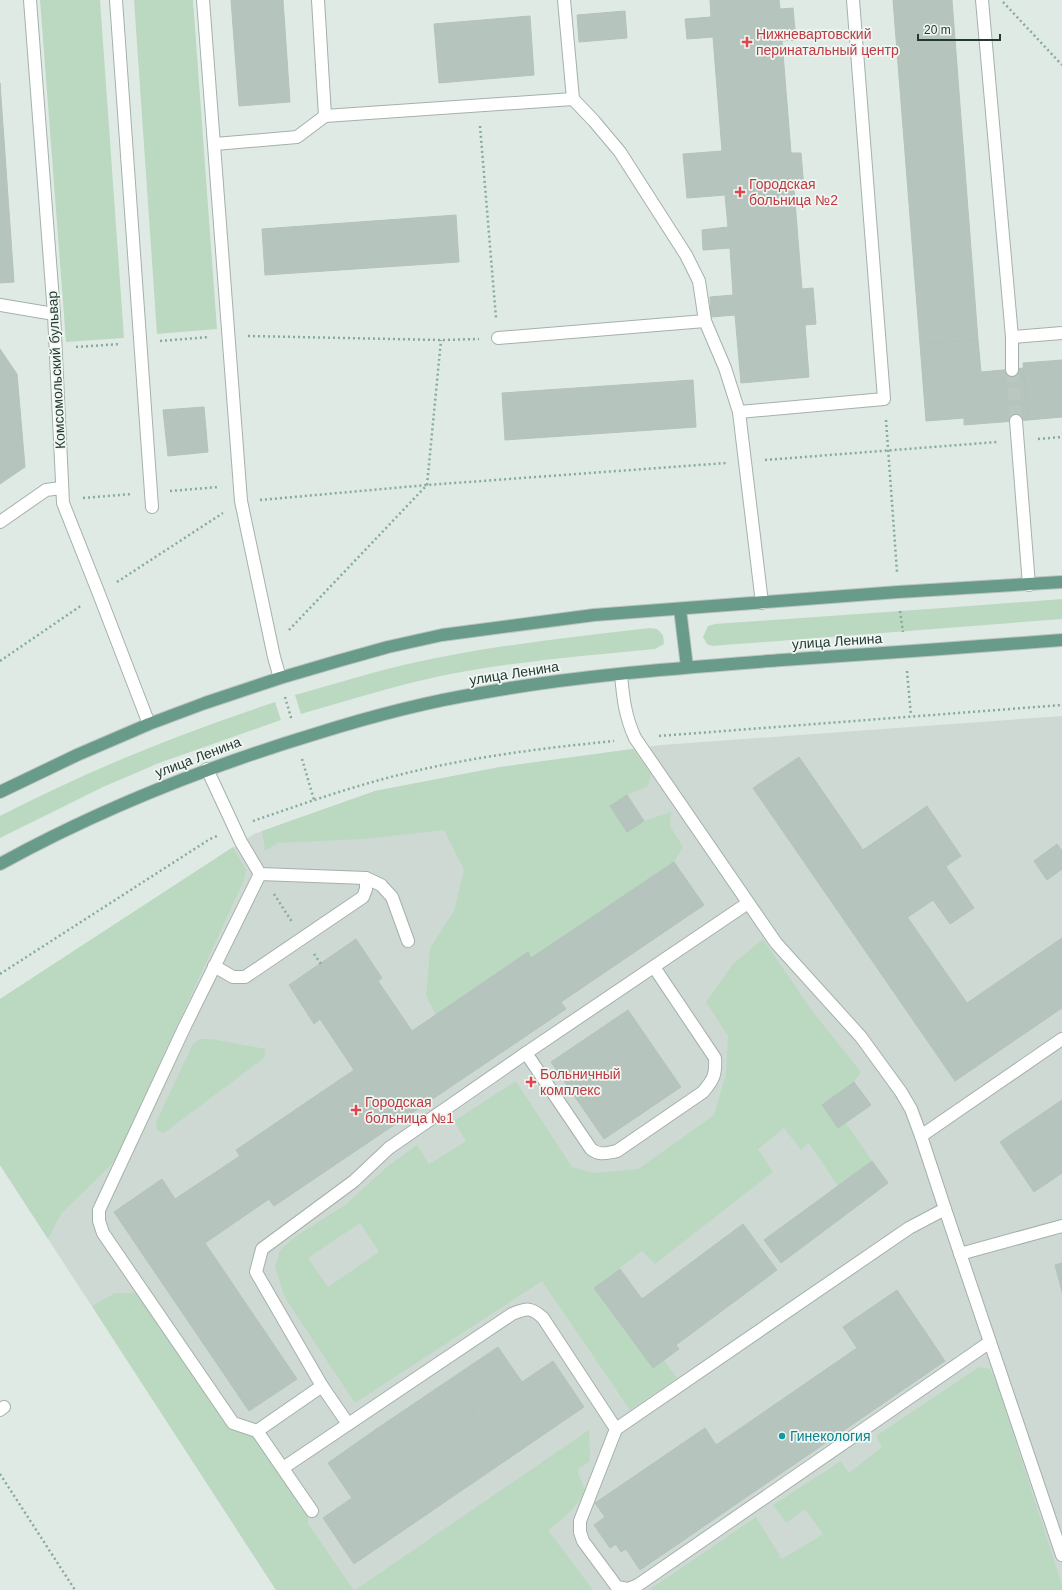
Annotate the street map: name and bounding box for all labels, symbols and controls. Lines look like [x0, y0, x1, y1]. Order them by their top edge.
scale bar [918, 16, 1000, 42]
text: 20 m [924, 23, 951, 37]
place label: Нижневартовский перинатальный центр [756, 26, 899, 58]
marker: Нижневартовский перинатальный центр [741, 36, 753, 48]
place label: Городская больница №2 [749, 176, 838, 208]
marker: Городская больница №2 [734, 186, 746, 198]
street label: Комсомольский бульвар [44, 290, 68, 450]
street label: улица Ленина [791, 630, 883, 652]
street label: улица Ленина [468, 658, 560, 688]
street label: улица Ленина [153, 733, 243, 781]
place label: Больничный комплекс [540, 1066, 621, 1098]
marker: Больничный комплекс [525, 1076, 537, 1088]
place label: Городская больница №1 [365, 1094, 454, 1126]
marker: Городская больница №1 [350, 1104, 362, 1116]
place label: Гинекология [790, 1428, 871, 1444]
marker: Гинекология [777, 1431, 787, 1441]

